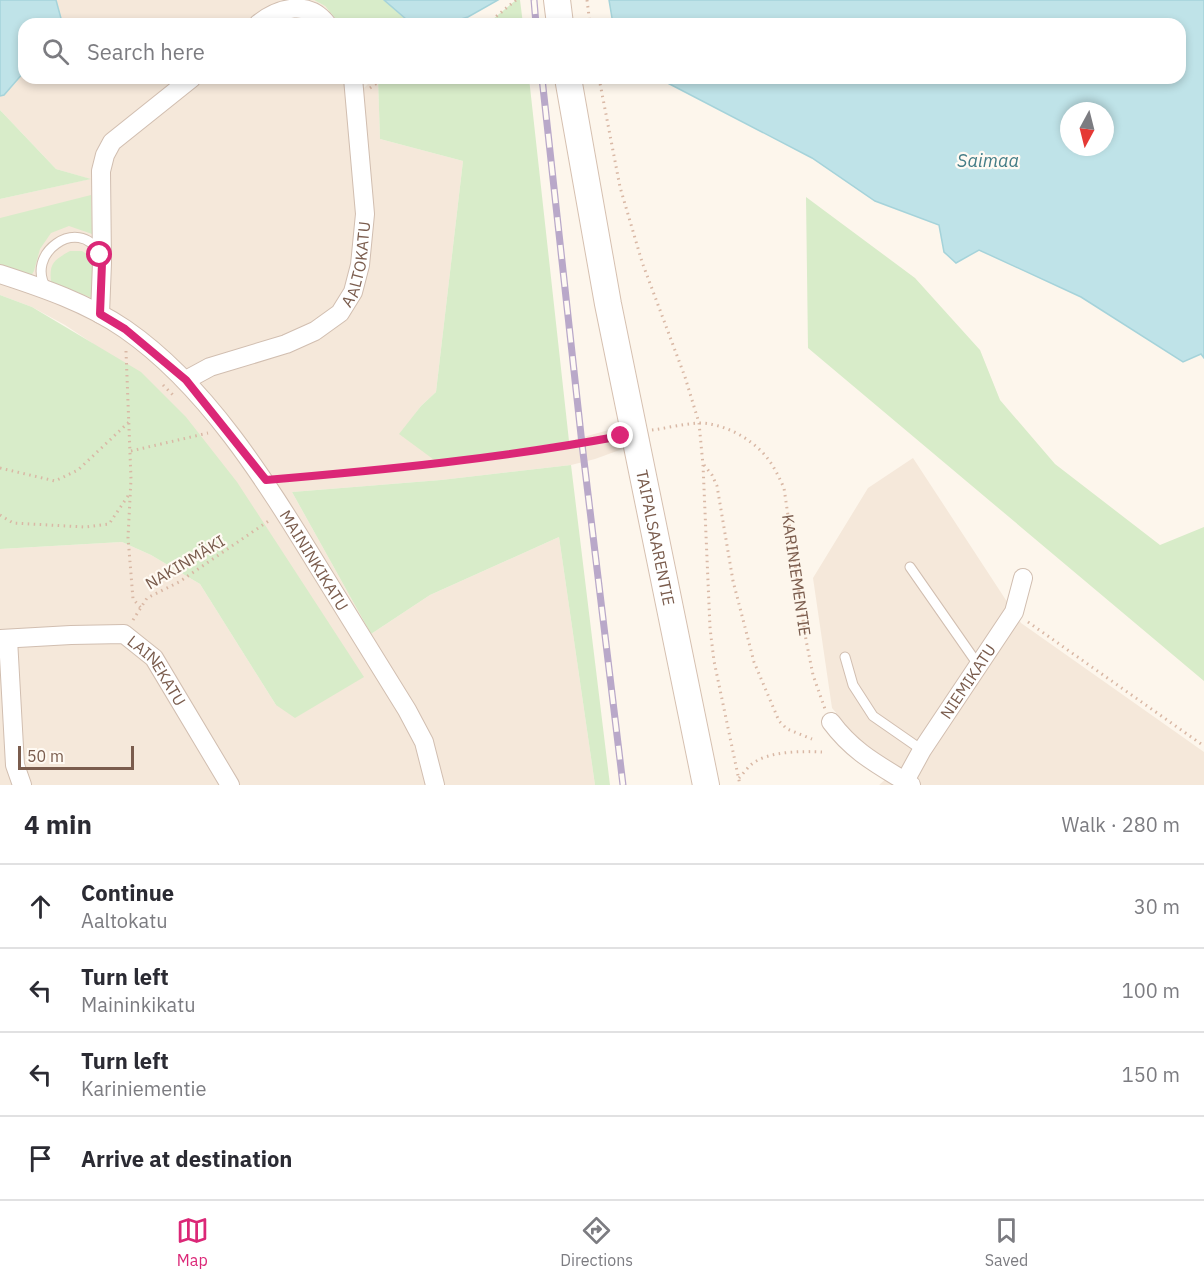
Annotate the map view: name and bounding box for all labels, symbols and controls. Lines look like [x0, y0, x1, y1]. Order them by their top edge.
search box [18, 18, 1186, 84]
icon: search [39, 35, 72, 68]
text: Search here [87, 37, 205, 66]
north arrow [1060, 102, 1114, 156]
water label: Saimaa [957, 149, 1019, 172]
street label: AALTOKATU [336, 220, 374, 311]
route start [86, 241, 112, 267]
route end [607, 422, 633, 448]
street label: TAIPALSAARENTIE [632, 468, 679, 607]
street label: MAININKIKATU [276, 506, 353, 614]
street label: KARINIEMENTIE [778, 513, 815, 637]
street label: NAKINMÄKI [142, 530, 228, 594]
street label: LAINEKATU [124, 631, 190, 709]
street label: NIEMIKATU [936, 640, 1000, 722]
scale bar [18, 743, 134, 770]
text: 50 m [27, 746, 64, 766]
text: 4 min [24, 807, 92, 841]
text: Walk · 280 m [1062, 811, 1180, 838]
text: Continue [81, 878, 174, 907]
icon: ahead [24, 890, 57, 923]
text: 30 m [1134, 893, 1180, 920]
text: Aaltokatu [81, 907, 168, 934]
text: Turn left [81, 962, 169, 991]
icon: left [24, 974, 57, 1007]
text: 100 m [1122, 977, 1180, 1004]
text: Maininkikatu [81, 991, 196, 1018]
text: Turn left [81, 1046, 169, 1075]
icon: left [24, 1058, 57, 1091]
text: 150 m [1122, 1061, 1180, 1088]
text: Kariniementie [81, 1075, 207, 1102]
icon: arrive [24, 1142, 57, 1175]
text: Arrive at destination [81, 1144, 292, 1173]
tab: Map [176, 1214, 209, 1270]
tab: Directions [560, 1214, 633, 1270]
tab: Saved [985, 1214, 1028, 1270]

